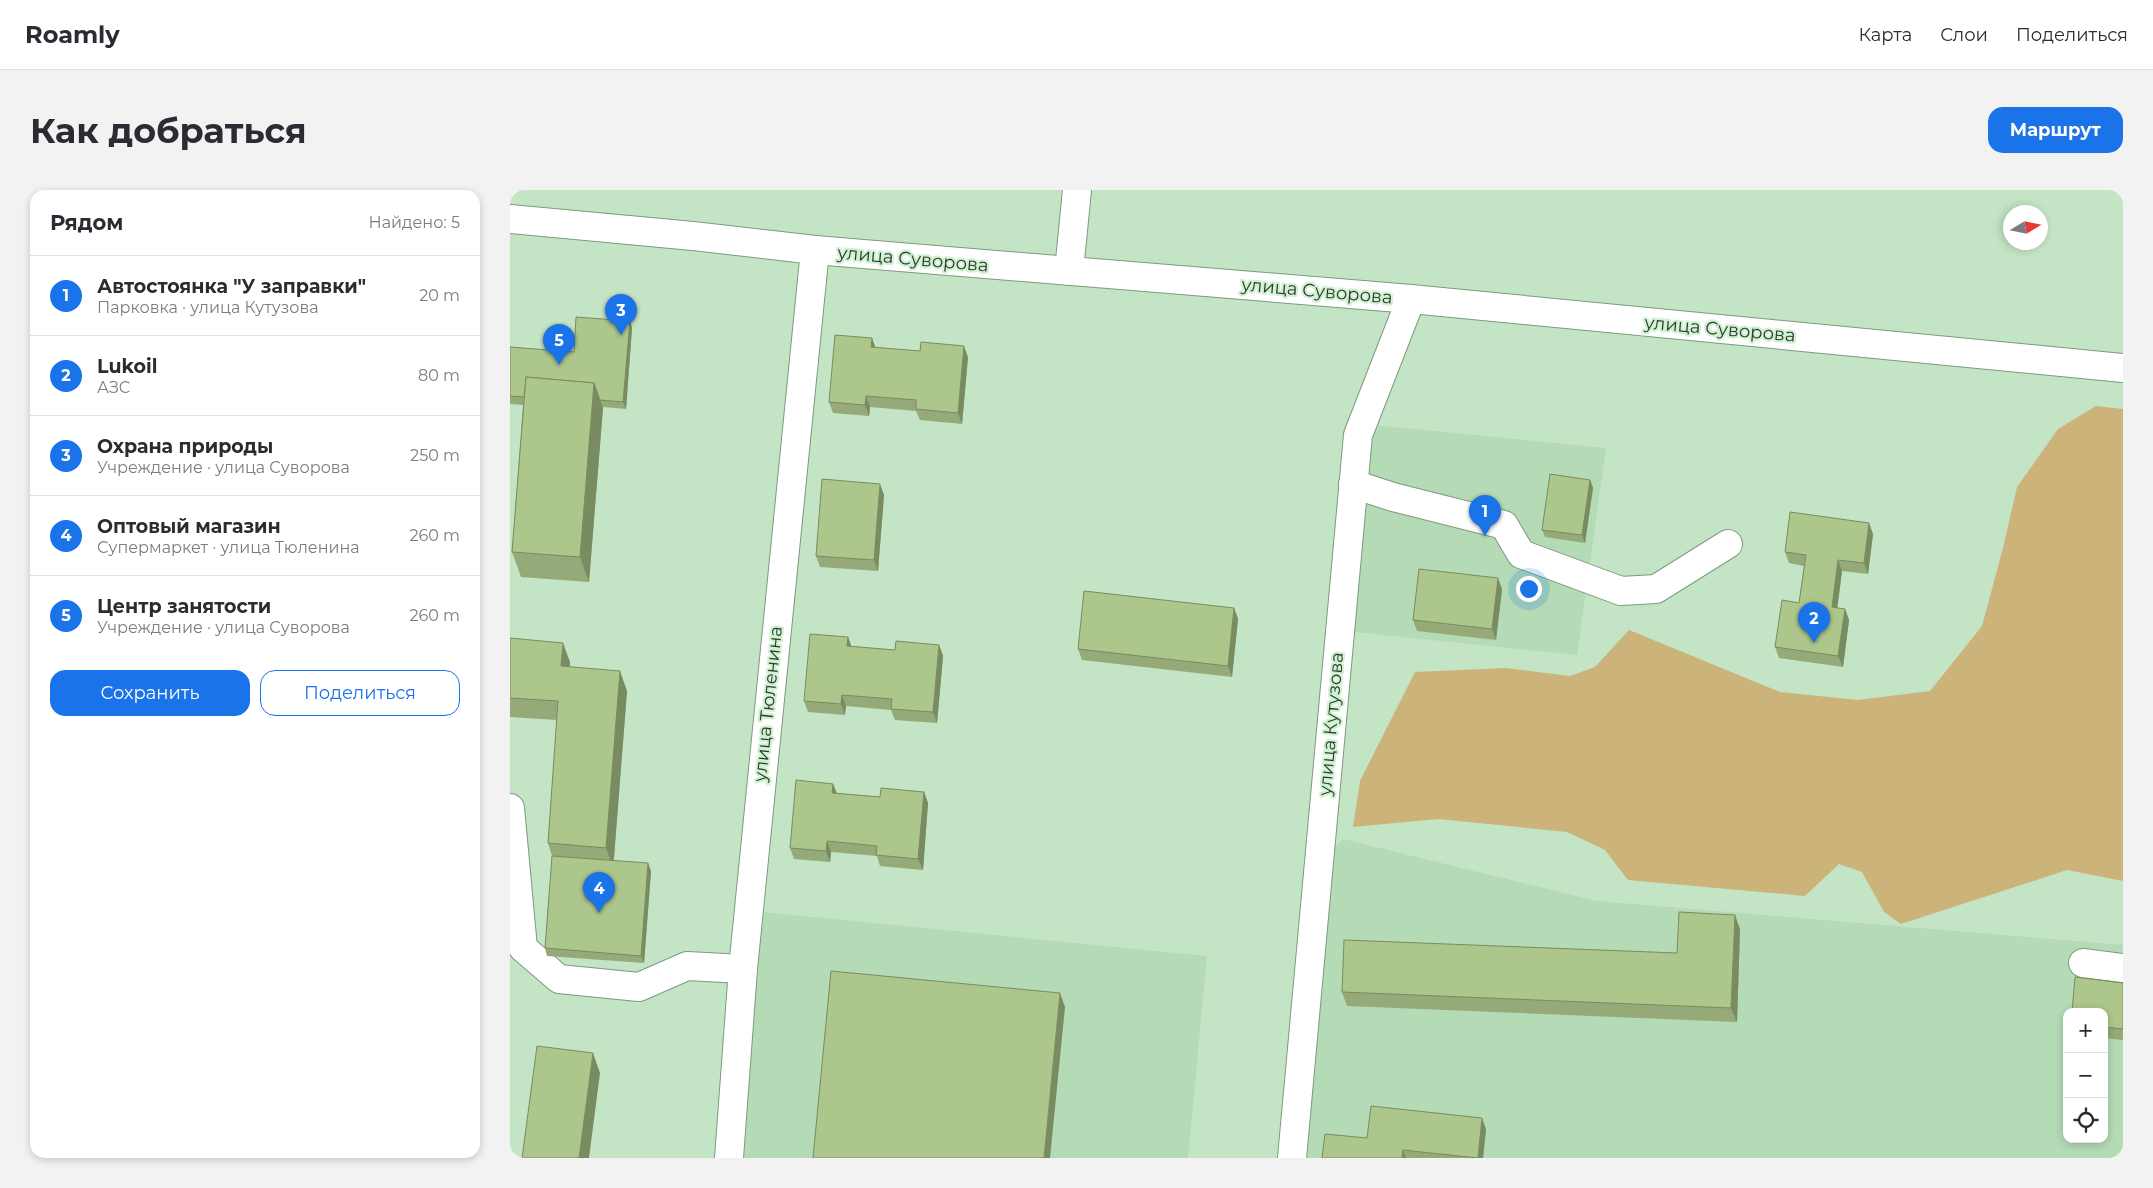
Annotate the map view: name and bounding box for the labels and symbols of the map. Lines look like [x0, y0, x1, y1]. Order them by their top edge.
north arrow [2003, 205, 2048, 250]
street label: улица Суворова [836, 241, 989, 277]
street label: улица Суворова [1240, 273, 1393, 309]
pin: 3 [605, 294, 637, 335]
street label: улица Суворова [1643, 311, 1796, 347]
pin: 5 [543, 324, 575, 365]
pin: 1 [1469, 495, 1501, 536]
your location [1516, 576, 1542, 602]
pin: 2 [1798, 602, 1830, 643]
street label: улица Тюленина [749, 625, 787, 784]
street label: улица Кутузова [1314, 651, 1348, 798]
pin: 4 [583, 872, 615, 913]

